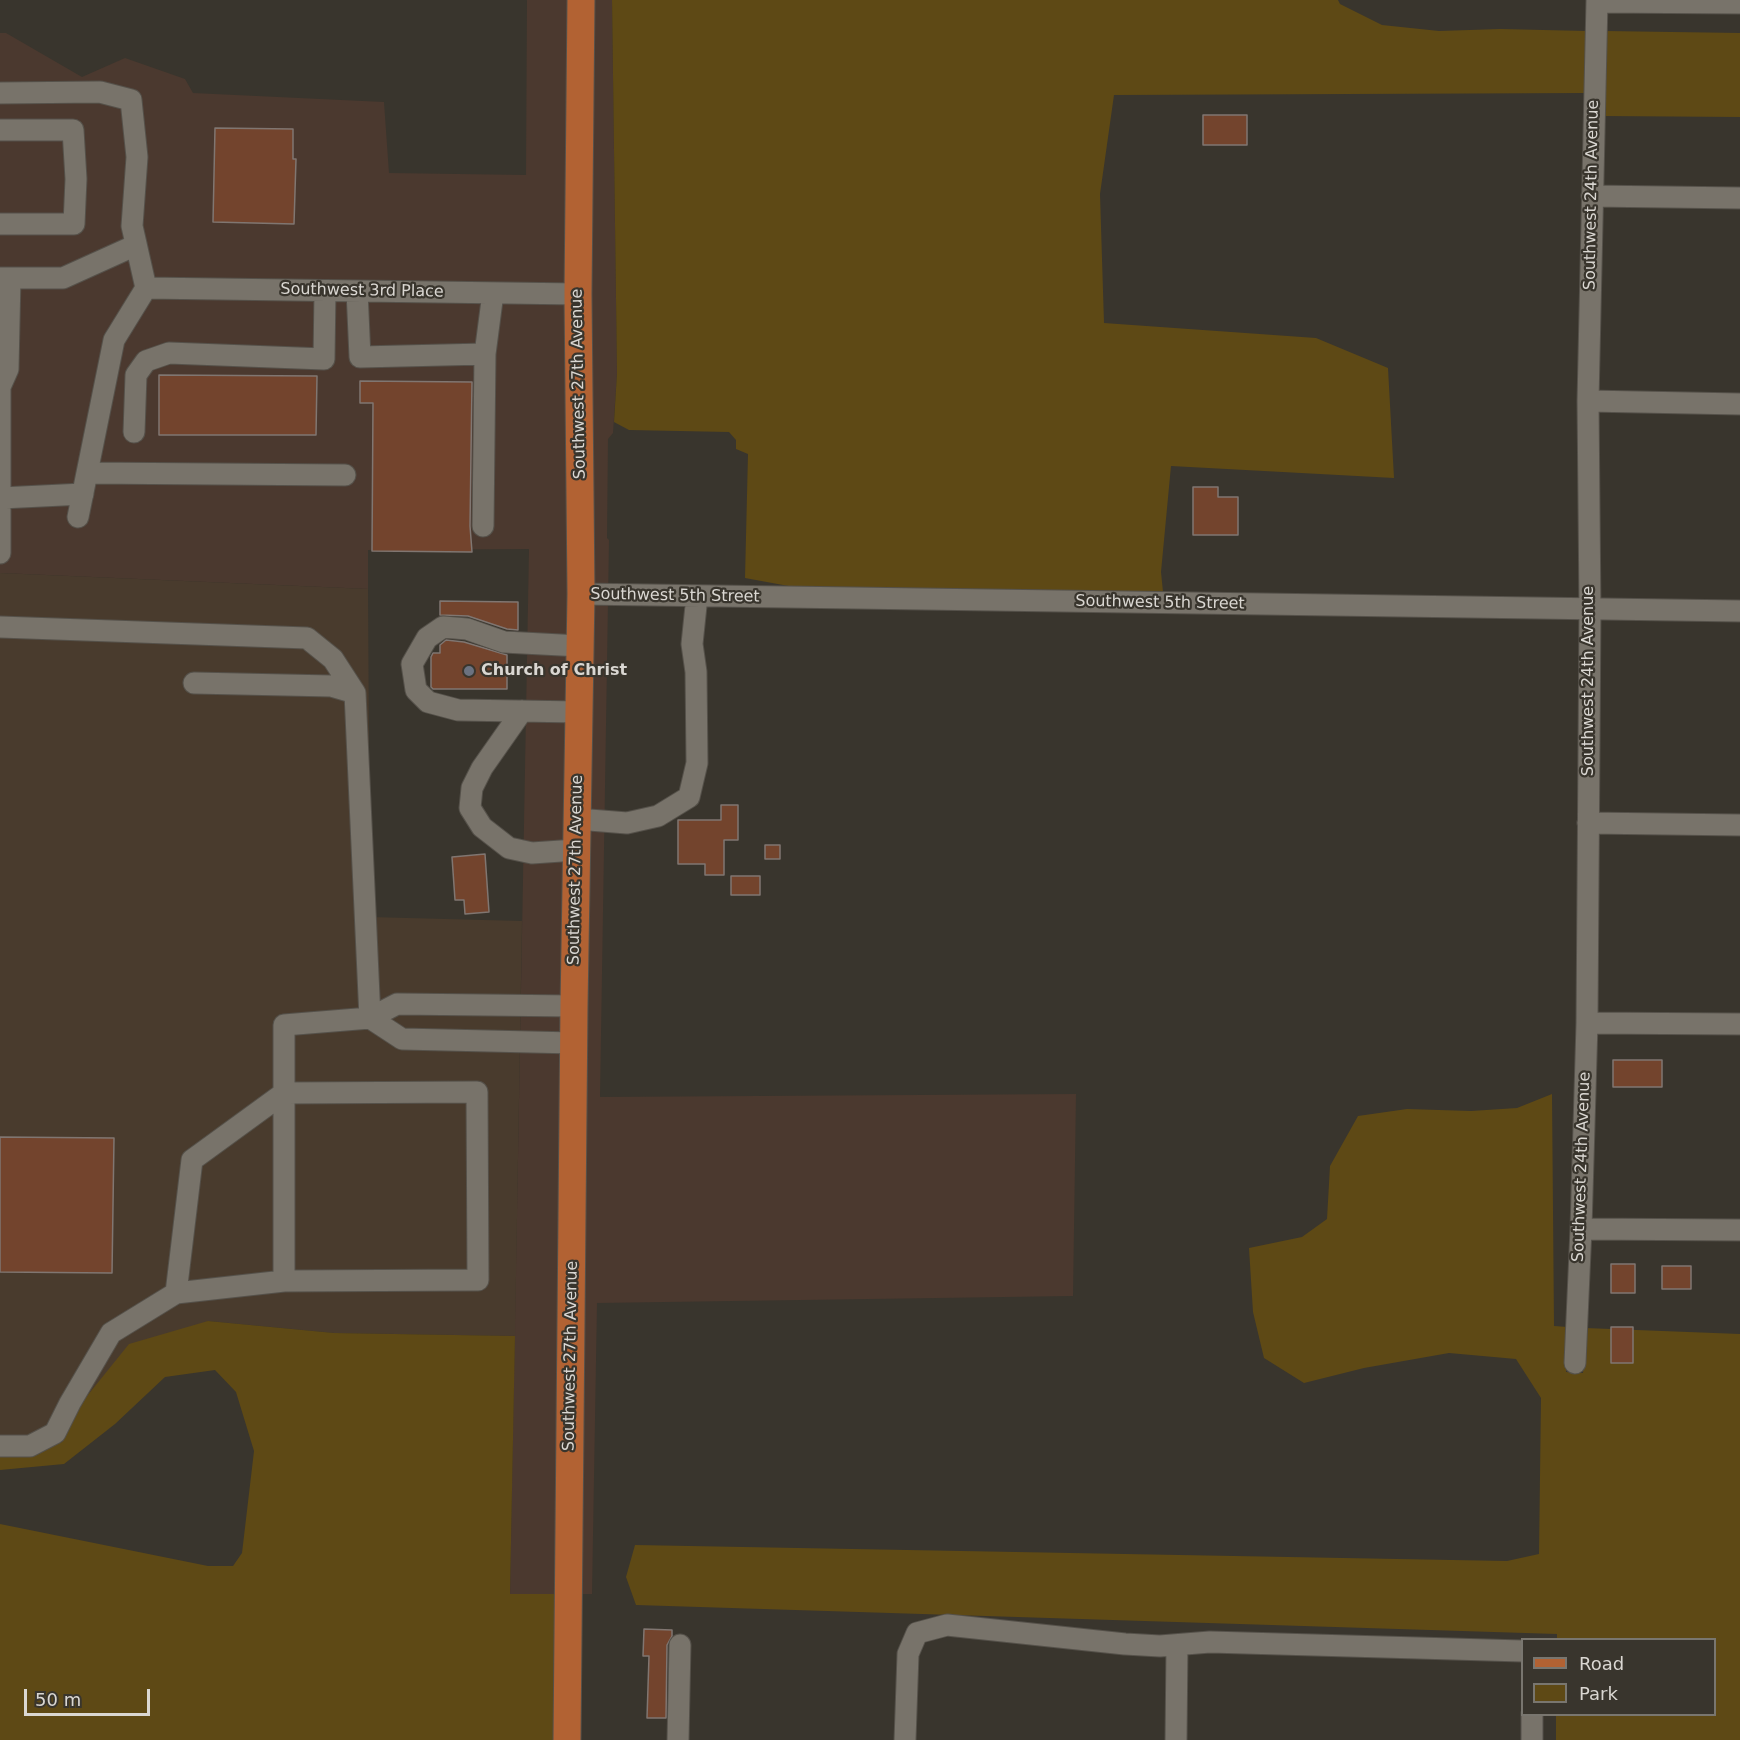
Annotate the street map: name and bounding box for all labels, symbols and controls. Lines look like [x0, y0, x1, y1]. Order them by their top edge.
street label: Southwest 24th Avenue [1581, 100, 1603, 290]
street label: Southwest 3rd Place [280, 280, 444, 302]
street label: Southwest 27th Avenue [568, 289, 590, 479]
street label: Southwest 5th Street [590, 585, 760, 607]
street label: Southwest 24th Avenue [1579, 586, 1599, 776]
street label: Southwest 5th Street [1075, 592, 1245, 614]
place label: Church of Christ [481, 661, 627, 681]
marker: Church of Christ [462, 664, 476, 678]
street label: Southwest 27th Avenue [565, 775, 587, 965]
street label: Southwest 24th Avenue [1569, 1072, 1595, 1262]
street label: Southwest 27th Avenue [560, 1261, 582, 1451]
legend [1521, 1638, 1716, 1716]
text: Road [1579, 1653, 1624, 1674]
scale bar [27, 1677, 153, 1715]
text: Park [1579, 1683, 1618, 1704]
text: 50 m [35, 1689, 81, 1710]

